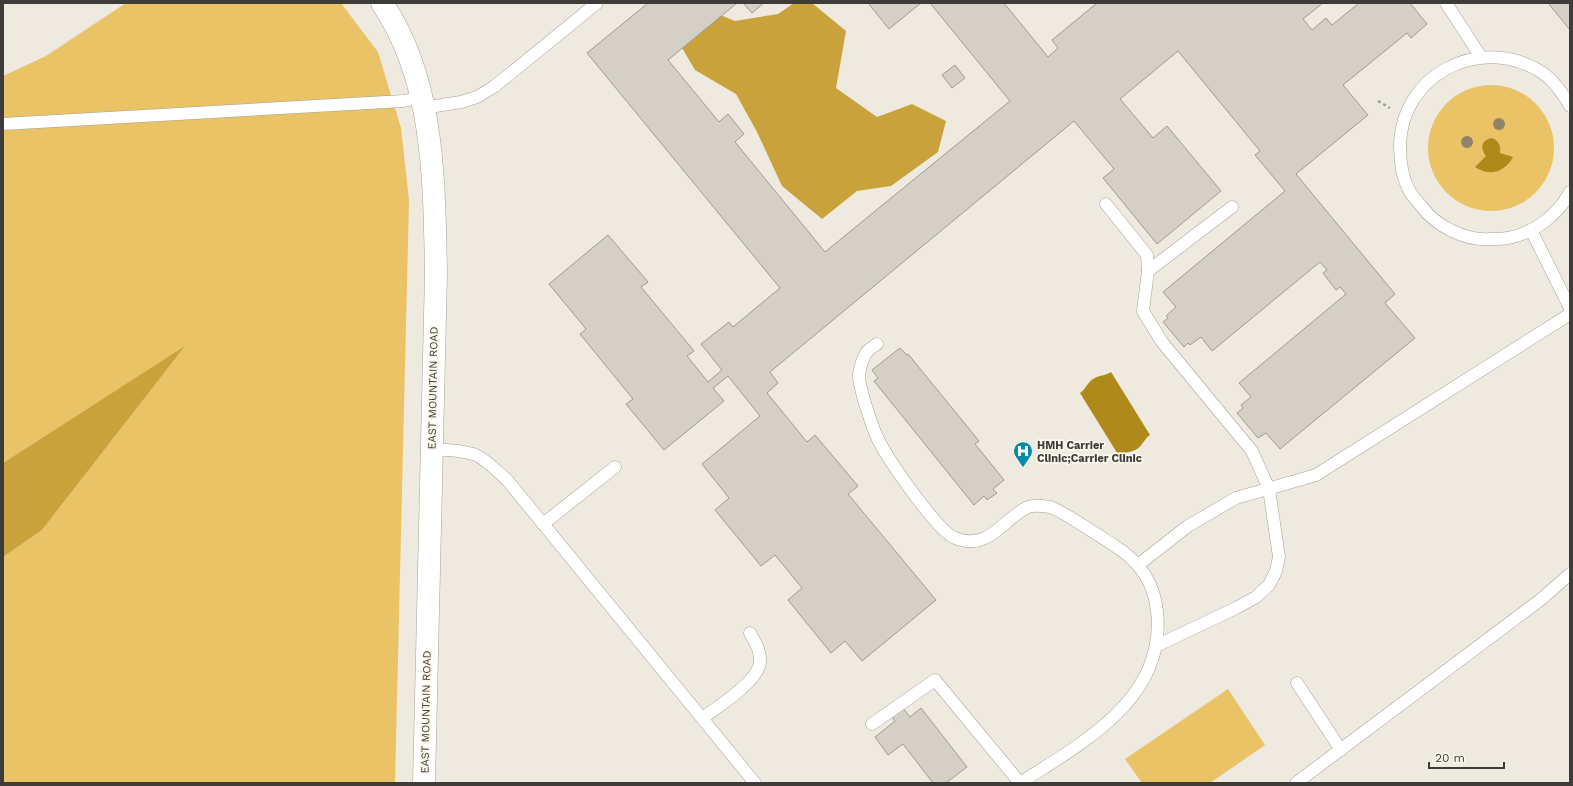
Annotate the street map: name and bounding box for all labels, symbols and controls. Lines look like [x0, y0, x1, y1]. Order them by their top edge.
street label: EAST MOUNTAIN ROAD [425, 326, 441, 450]
place label: HMH Carrier Clinic;Carrier Clinic [1037, 439, 1142, 465]
hospital icon: HMH Carrier Clinic;Carrier Clinic [1012, 440, 1034, 468]
street label: EAST MOUNTAIN ROAD [418, 650, 434, 774]
scale bar [1429, 744, 1504, 770]
text: 20 m [1435, 751, 1465, 765]

